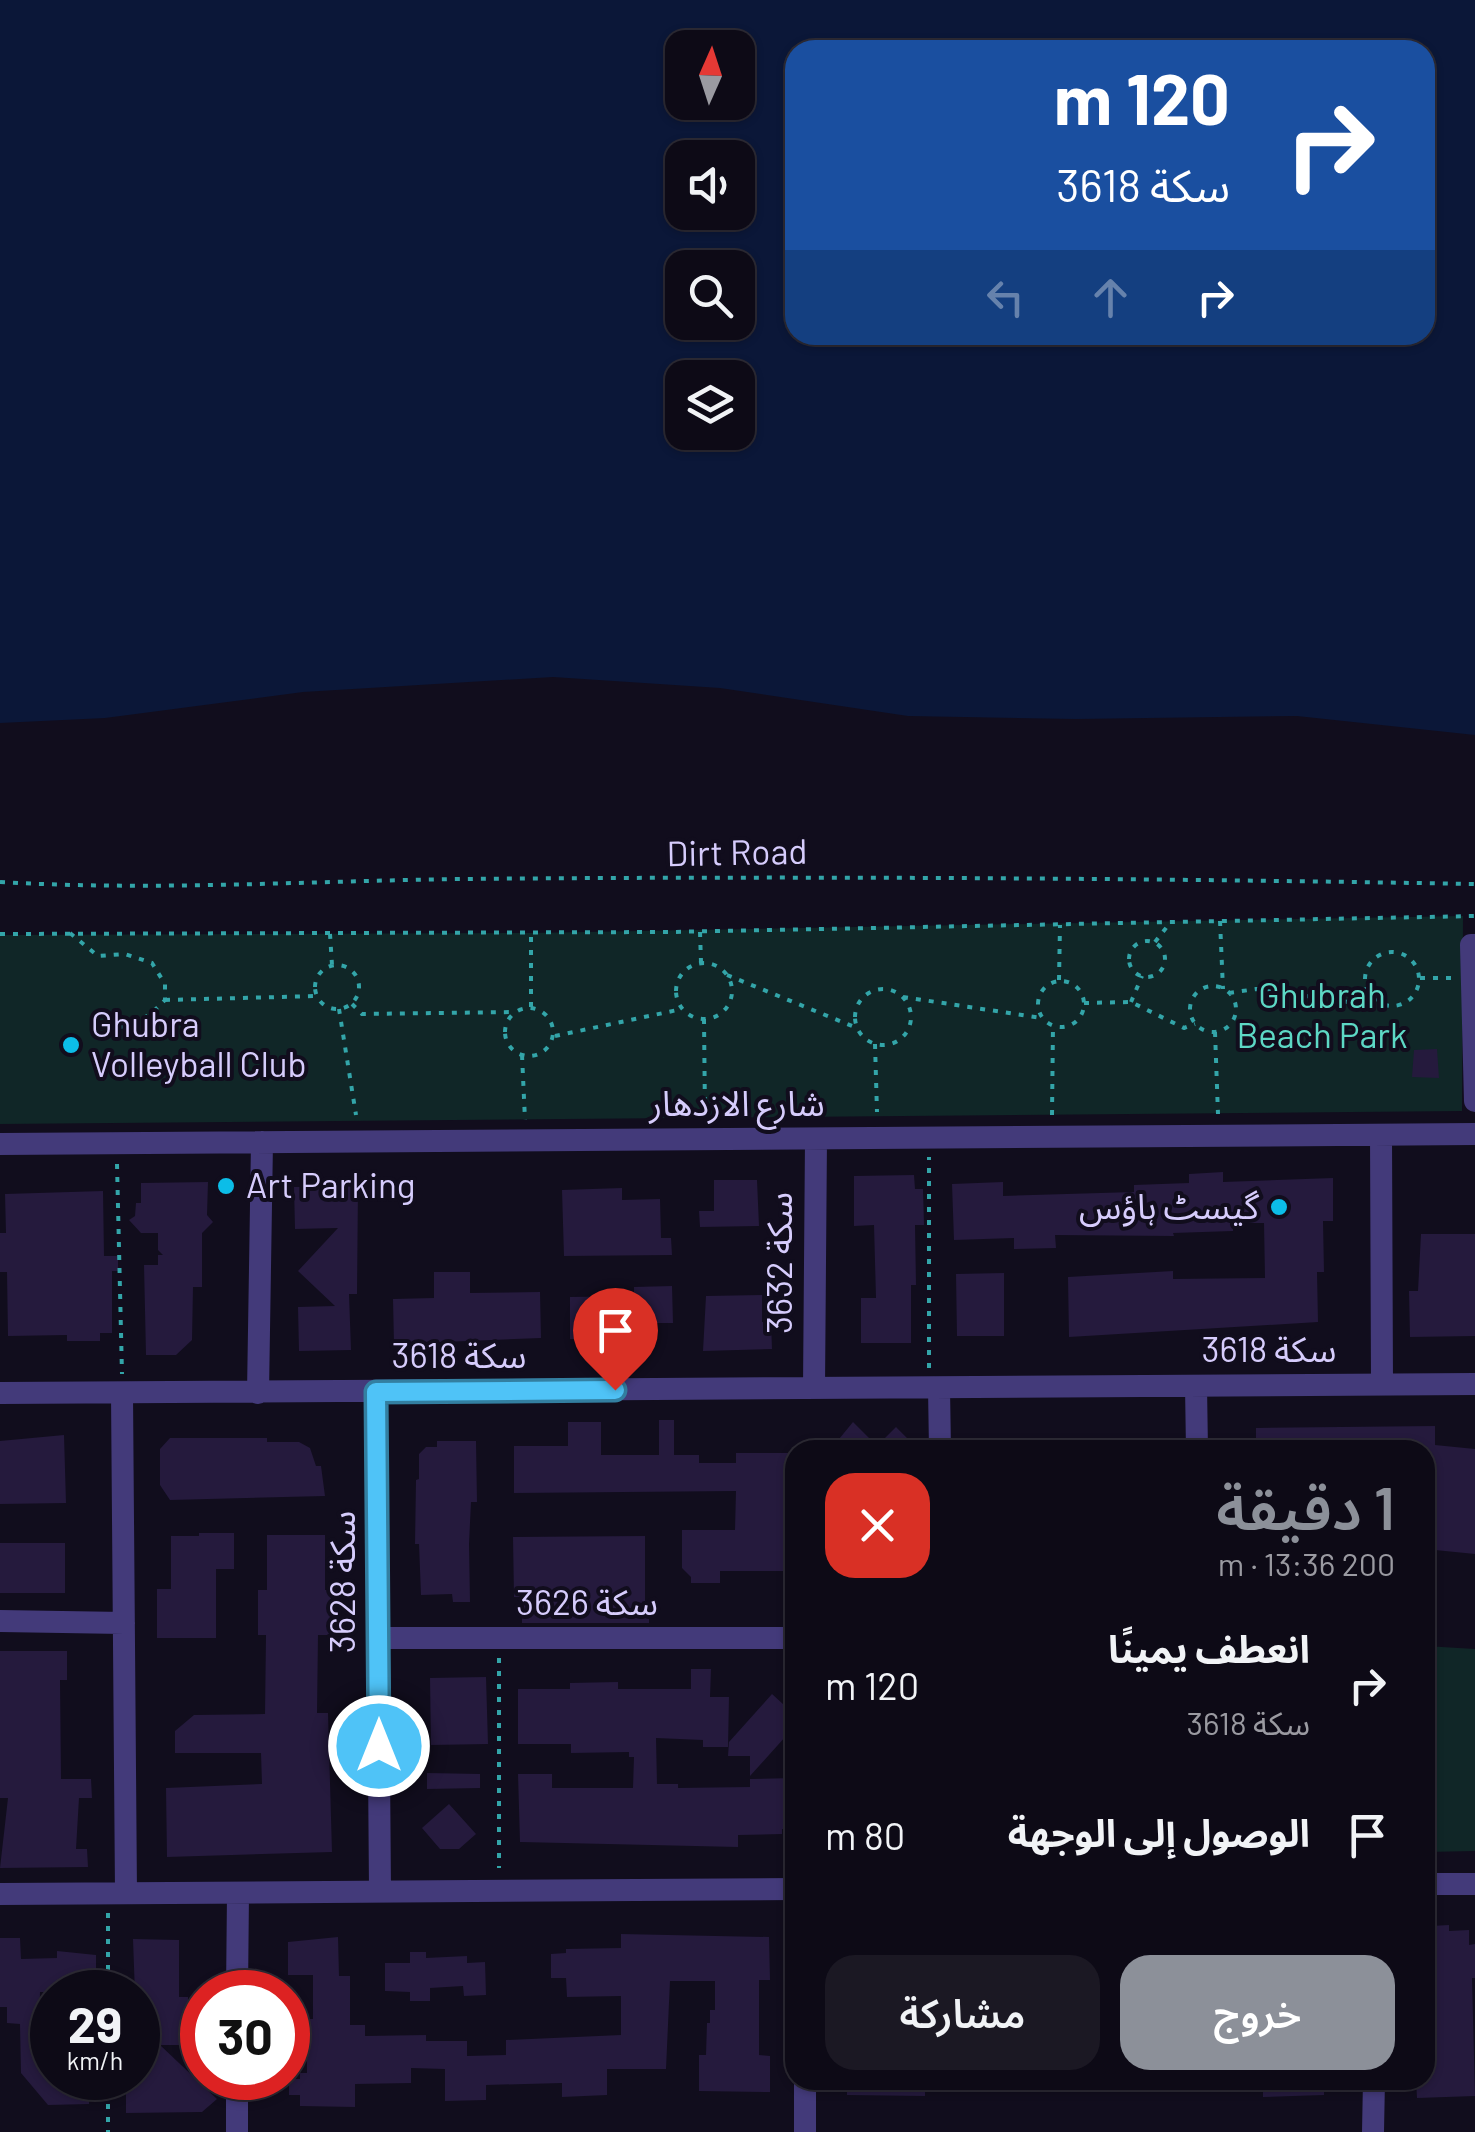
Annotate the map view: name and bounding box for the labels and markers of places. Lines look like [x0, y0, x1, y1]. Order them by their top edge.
place label: Ghubra Volleyball Club [91, 1002, 307, 1084]
marker: Ghubra Volleyball Club [60, 1034, 82, 1056]
place label: Art Parking [246, 1163, 416, 1205]
marker: Art Parking [215, 1175, 237, 1197]
place label: گیسٹ ہاؤس [1079, 1184, 1260, 1227]
marker: گیسٹ ہاؤس [1268, 1196, 1290, 1218]
pin [573, 1288, 658, 1391]

